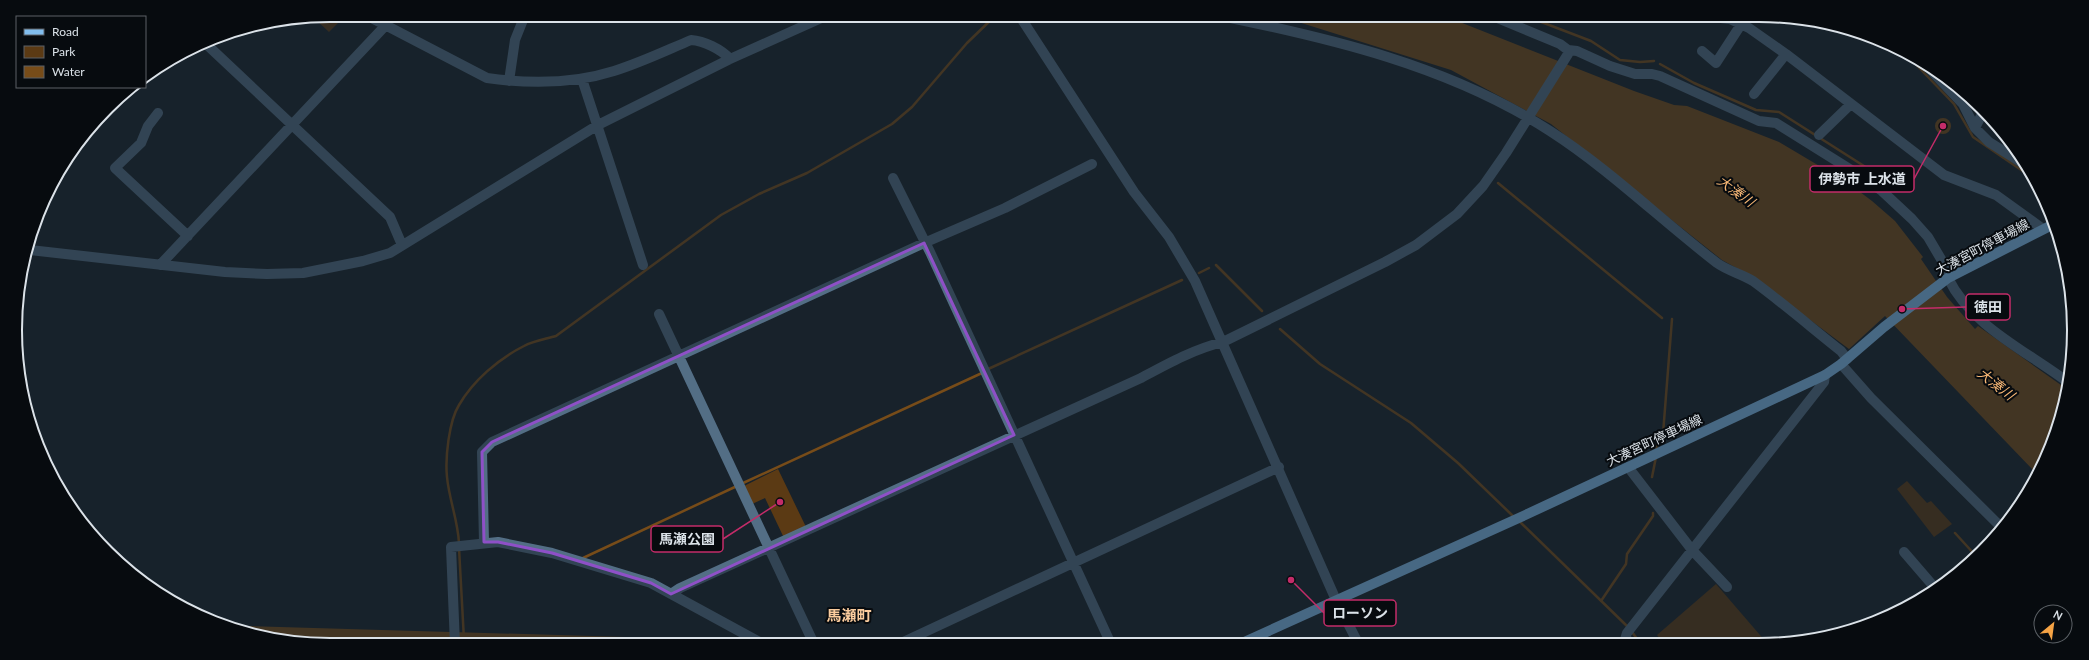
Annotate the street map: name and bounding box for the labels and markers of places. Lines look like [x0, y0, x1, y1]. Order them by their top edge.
callout: 伊勢市 上水道 [1810, 166, 1914, 192]
callout: 徳田 [1966, 294, 2010, 320]
callout: 馬瀬公園 [651, 526, 723, 552]
callout: ローソン [1324, 600, 1396, 626]

